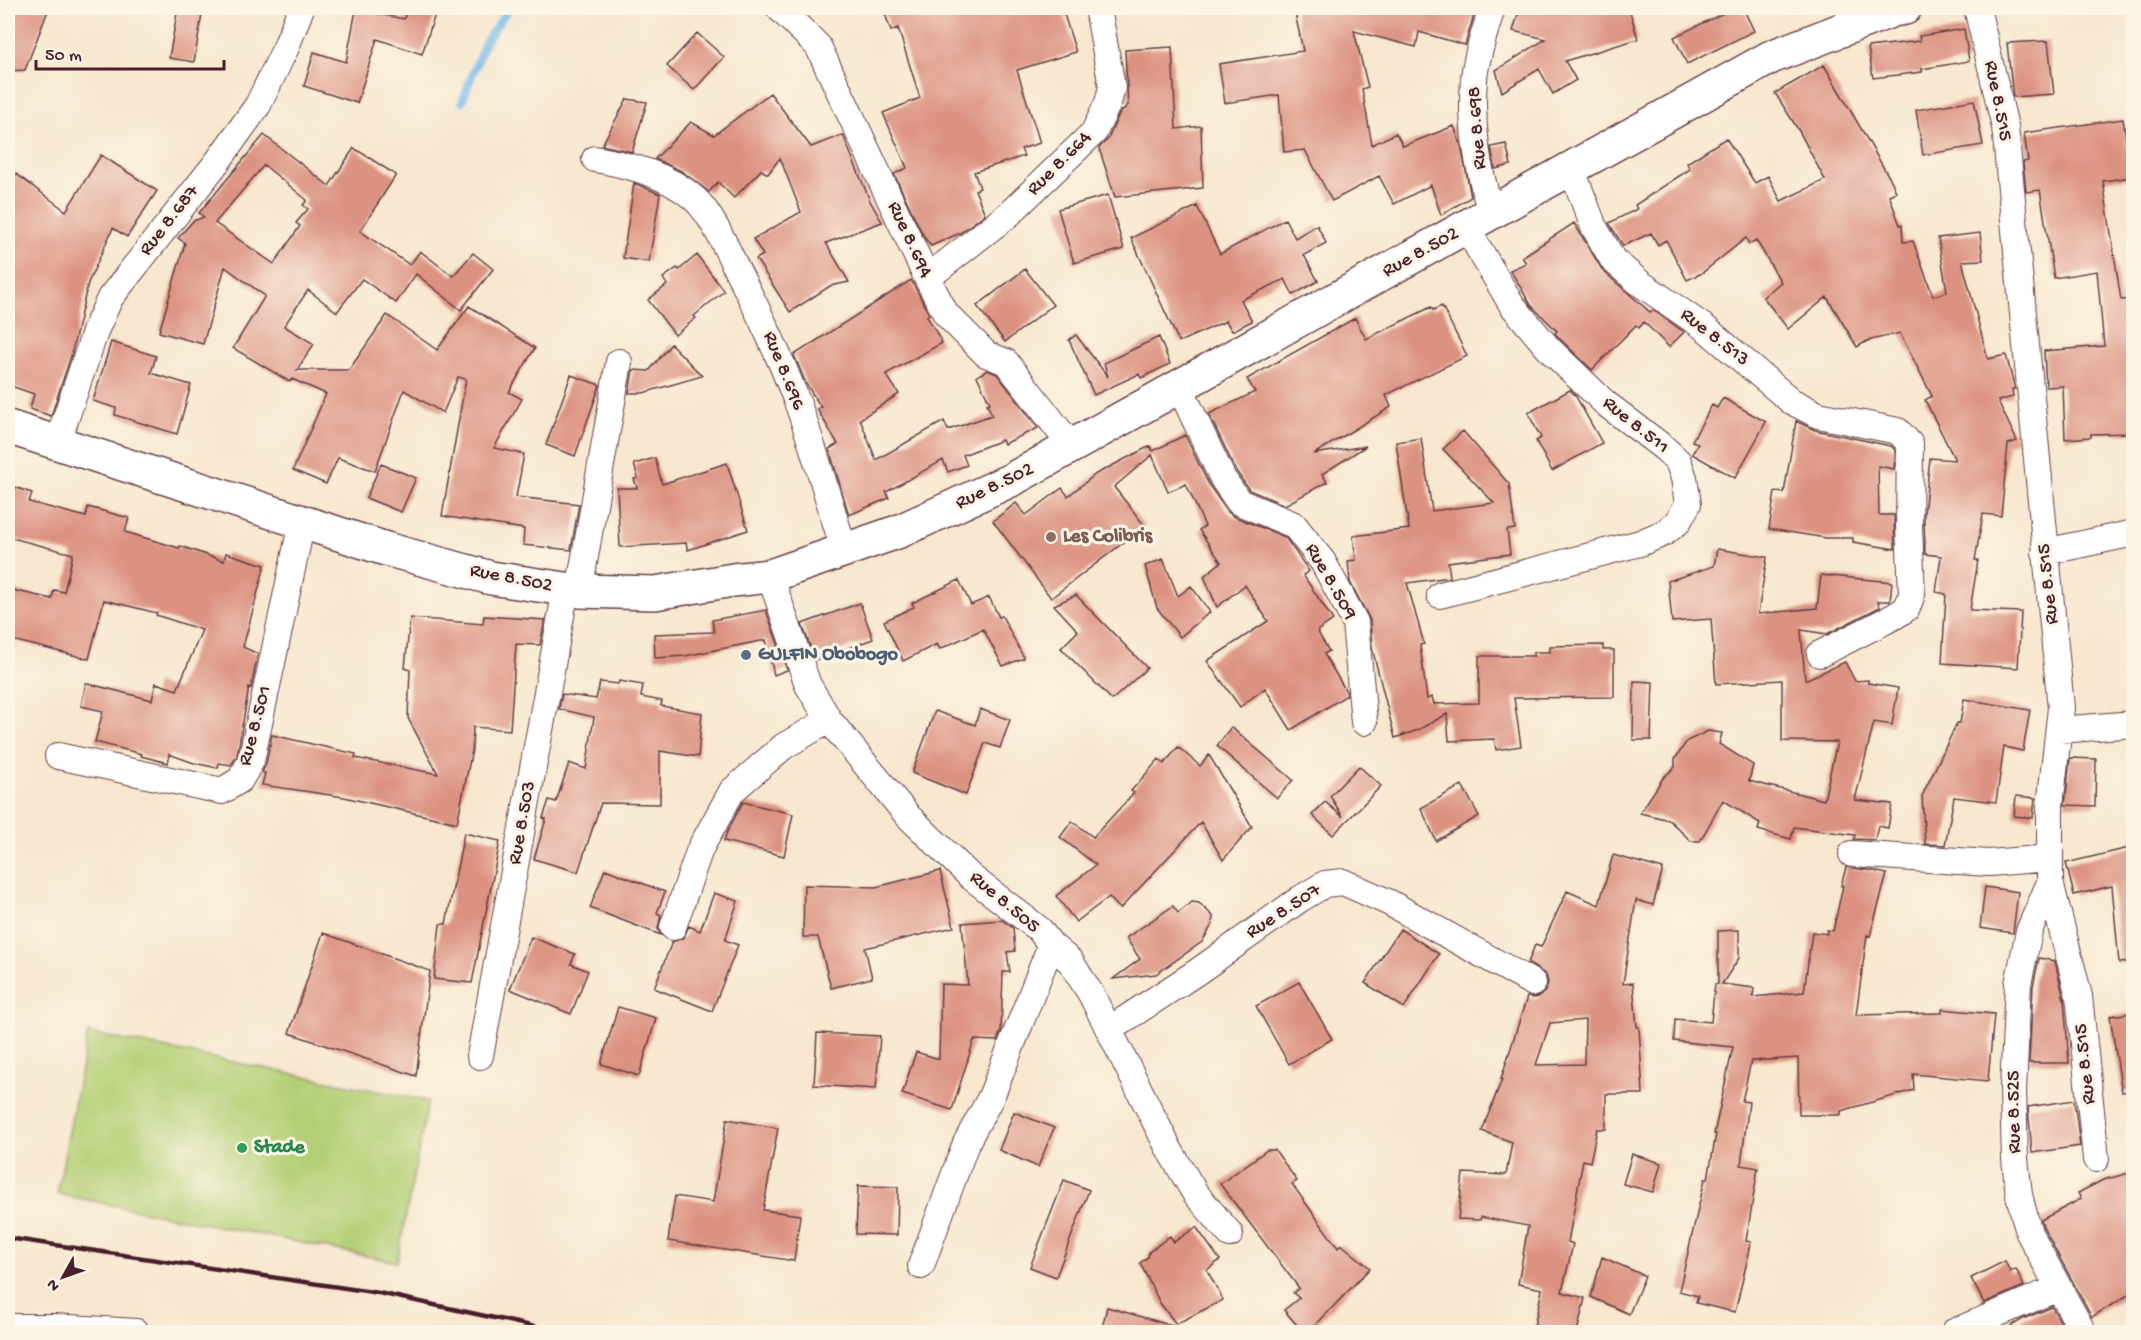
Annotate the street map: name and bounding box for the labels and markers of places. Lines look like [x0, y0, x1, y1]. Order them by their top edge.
place label: Les Colibris [1063, 526, 1154, 549]
marker: Les Colibris [1044, 530, 1058, 544]
place label: GULFIN Obobogo [758, 644, 899, 667]
marker: GULFIN Obobogo [739, 648, 753, 662]
place label: Stade [254, 1137, 305, 1160]
marker: Stade [235, 1141, 249, 1155]

